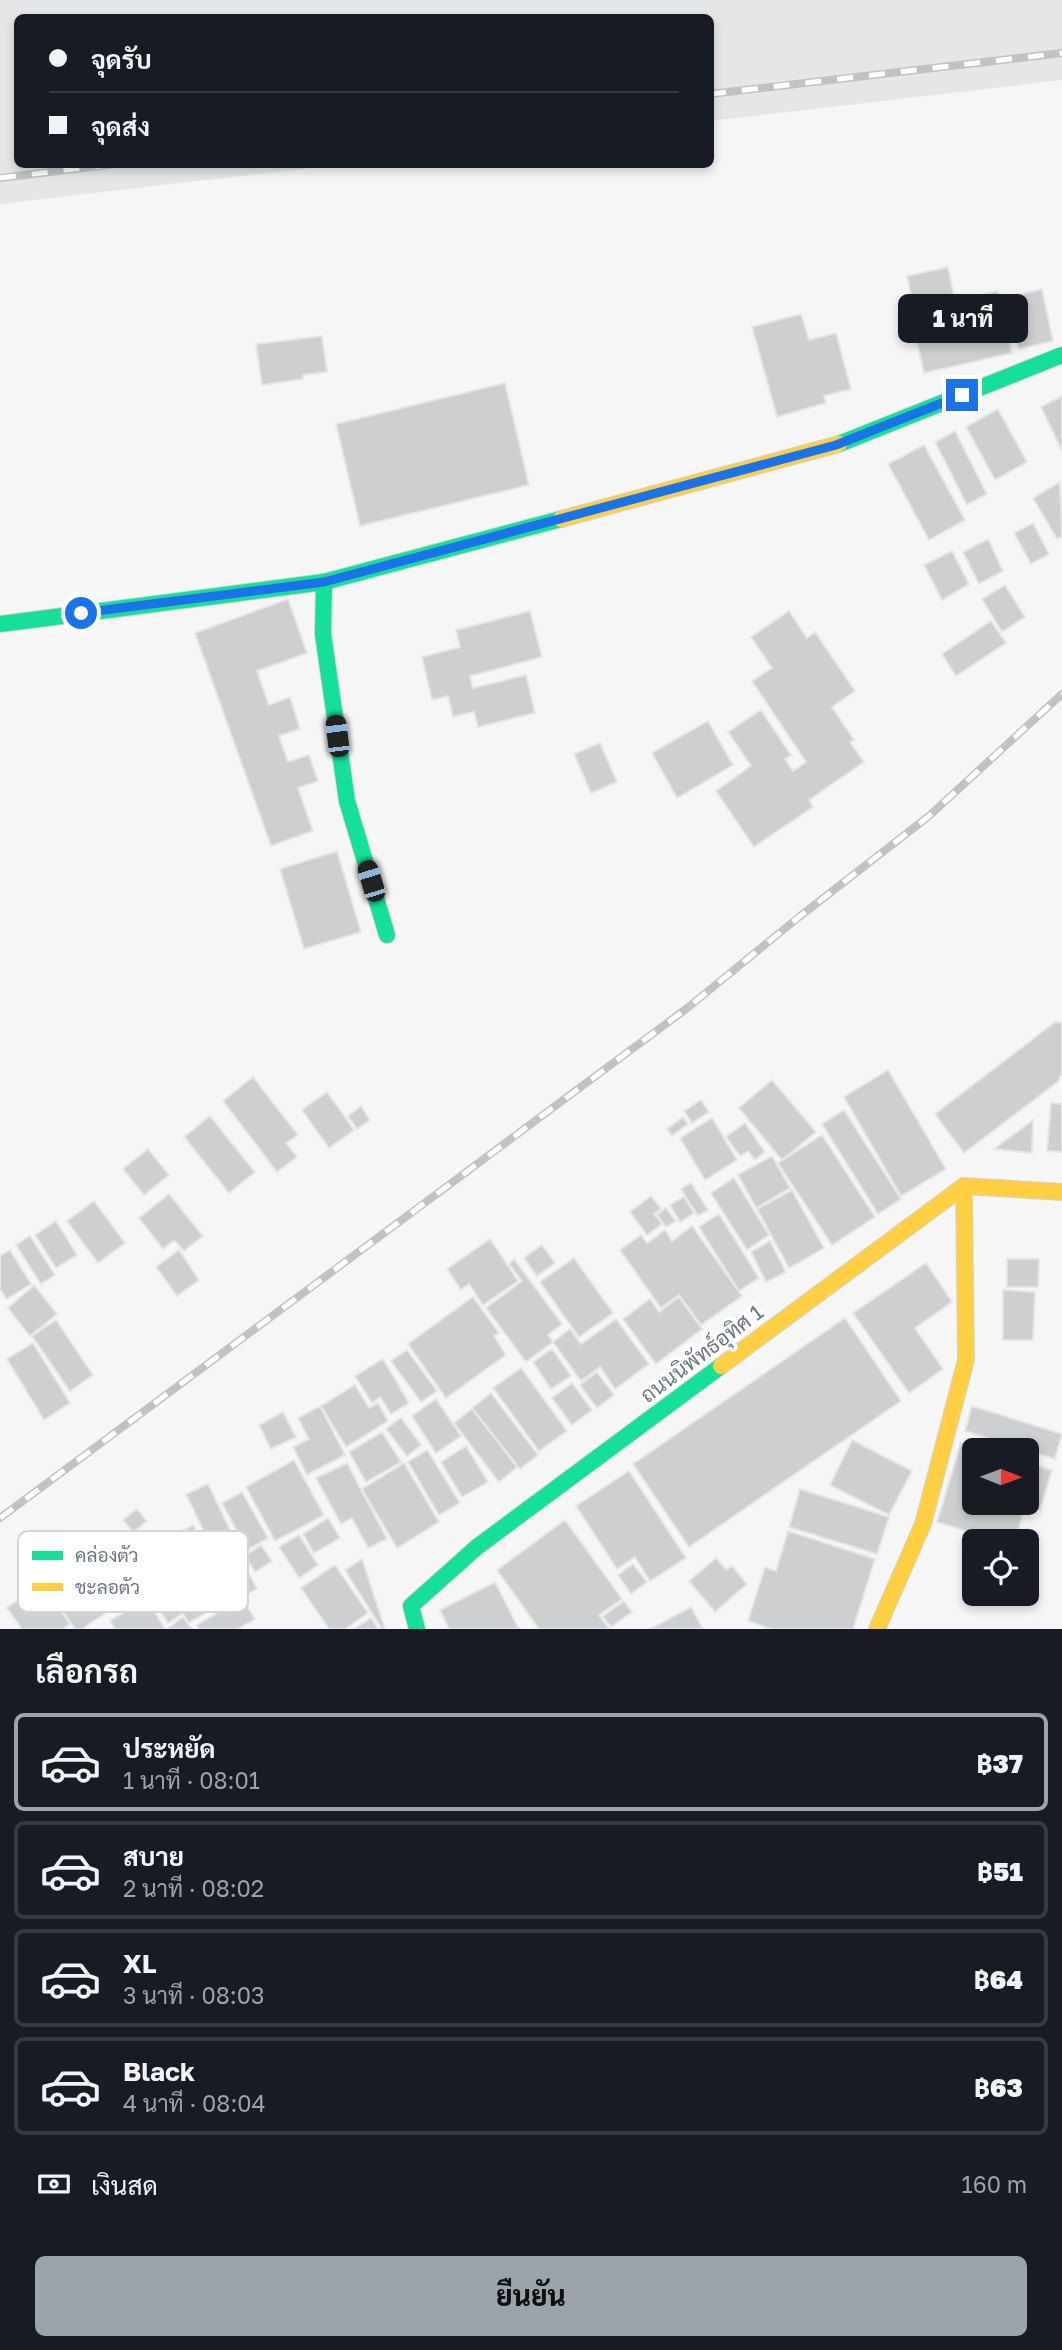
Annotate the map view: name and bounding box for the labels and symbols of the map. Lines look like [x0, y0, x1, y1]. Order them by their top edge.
callout: 1 นาที [897, 294, 1027, 342]
route end [946, 379, 978, 411]
route start [65, 597, 97, 629]
car [325, 714, 350, 758]
car [355, 858, 388, 904]
street label: ถนนนิพัทธ์อุทิศ 1 [635, 1299, 769, 1409]
north arrow [962, 1438, 1040, 1516]
legend [18, 1531, 248, 1612]
text: คล่องตัว [75, 1543, 139, 1566]
text: ชะลอตัว [75, 1575, 140, 1598]

